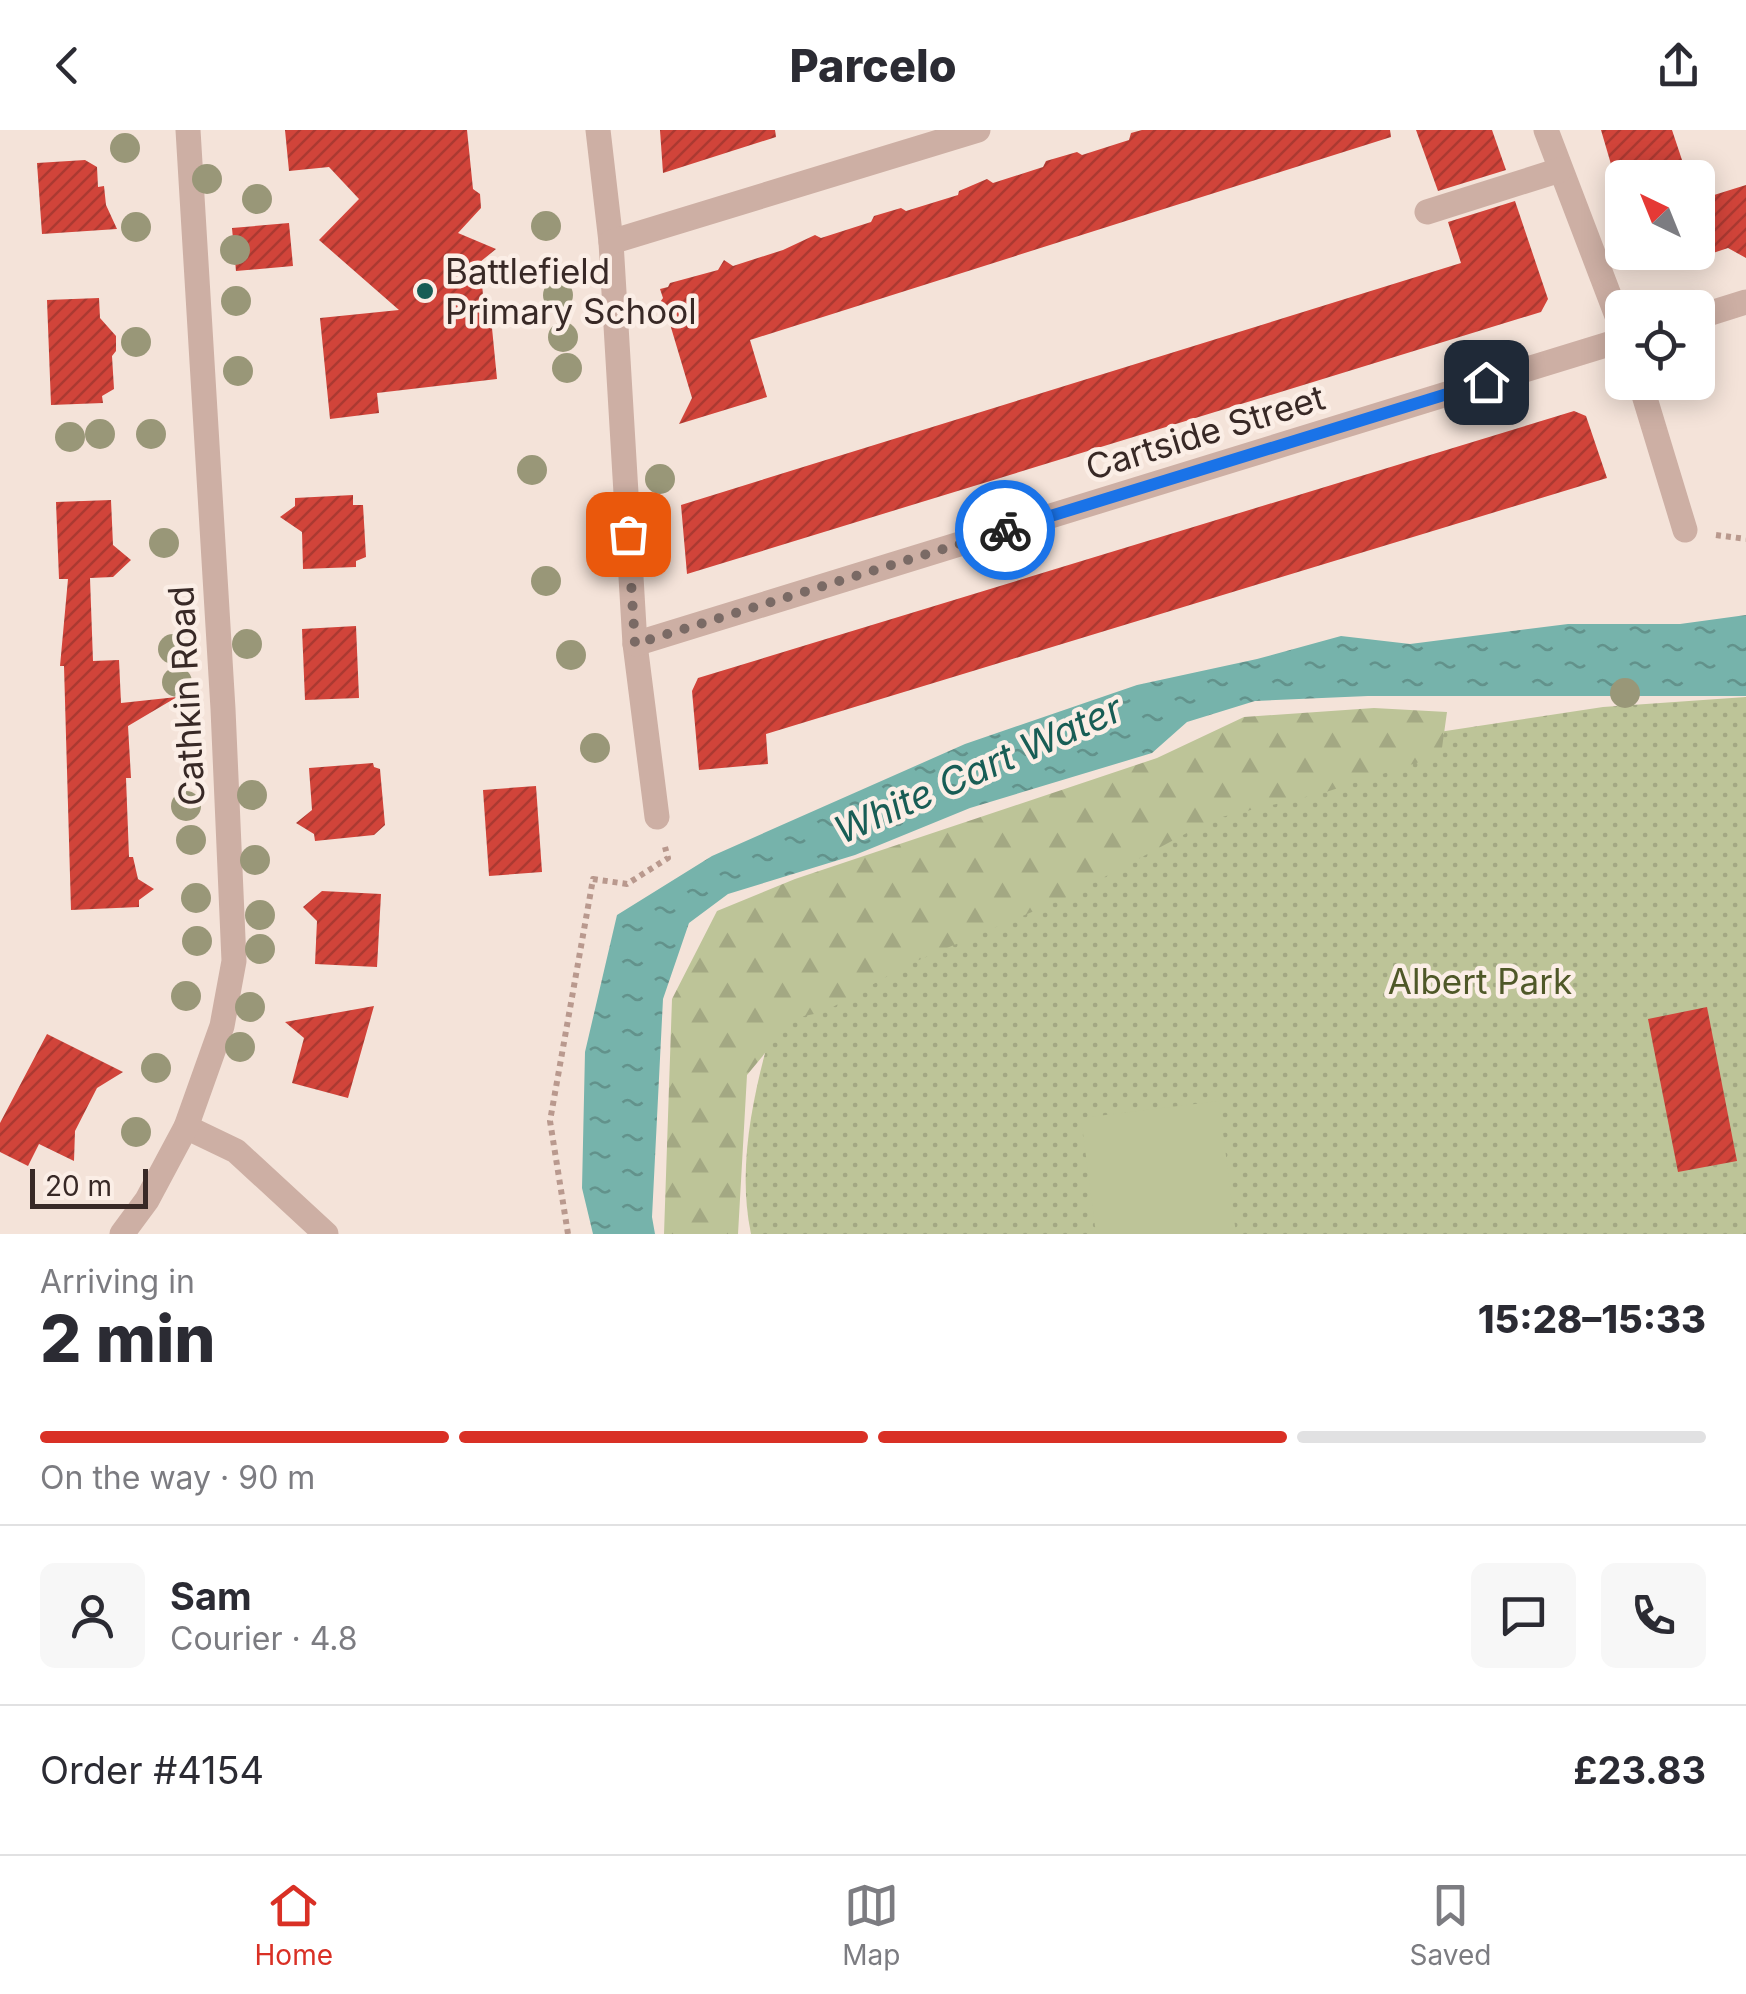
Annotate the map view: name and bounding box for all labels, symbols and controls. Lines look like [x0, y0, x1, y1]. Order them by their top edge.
icon: back [40, 38, 95, 93]
text: Parcelo [789, 38, 957, 93]
icon: share [1651, 38, 1706, 93]
north arrow [1605, 160, 1715, 270]
map controls [1605, 160, 1715, 400]
place label: Battlefield Primary School [445, 250, 697, 332]
marker: Battlefield Primary School [414, 280, 436, 302]
button: locate [1605, 290, 1715, 400]
pin [1444, 340, 1529, 425]
icon: home [1459, 355, 1514, 410]
street label: Cartside Street [1081, 376, 1329, 488]
courier [955, 480, 1055, 580]
pin [586, 492, 671, 577]
icon: bike [978, 503, 1033, 558]
icon: bag [601, 507, 656, 562]
street label: Cathkin Road [159, 585, 213, 807]
water label: White Cart Water [827, 684, 1131, 853]
park label: Albert Park [1388, 960, 1572, 1002]
scale bar [30, 1164, 148, 1208]
text: 20 m [45, 1169, 112, 1203]
text: Arriving in [40, 1262, 195, 1301]
text: 15:28–15:33 [1478, 1296, 1706, 1342]
text: 2 min [40, 1299, 216, 1378]
text: On the way · 90 m [40, 1458, 315, 1497]
button: person [40, 1563, 145, 1668]
button: chat [1471, 1563, 1576, 1668]
button: phone [1601, 1563, 1706, 1668]
text: Sam [170, 1573, 252, 1619]
text: Courier · 4.8 [170, 1619, 358, 1658]
text: Order #4154 [40, 1747, 264, 1793]
text: £23.83 [1573, 1747, 1706, 1793]
tab: Home [255, 1878, 333, 1972]
tab: Map [842, 1878, 900, 1972]
tab: Saved [1409, 1878, 1491, 1972]

